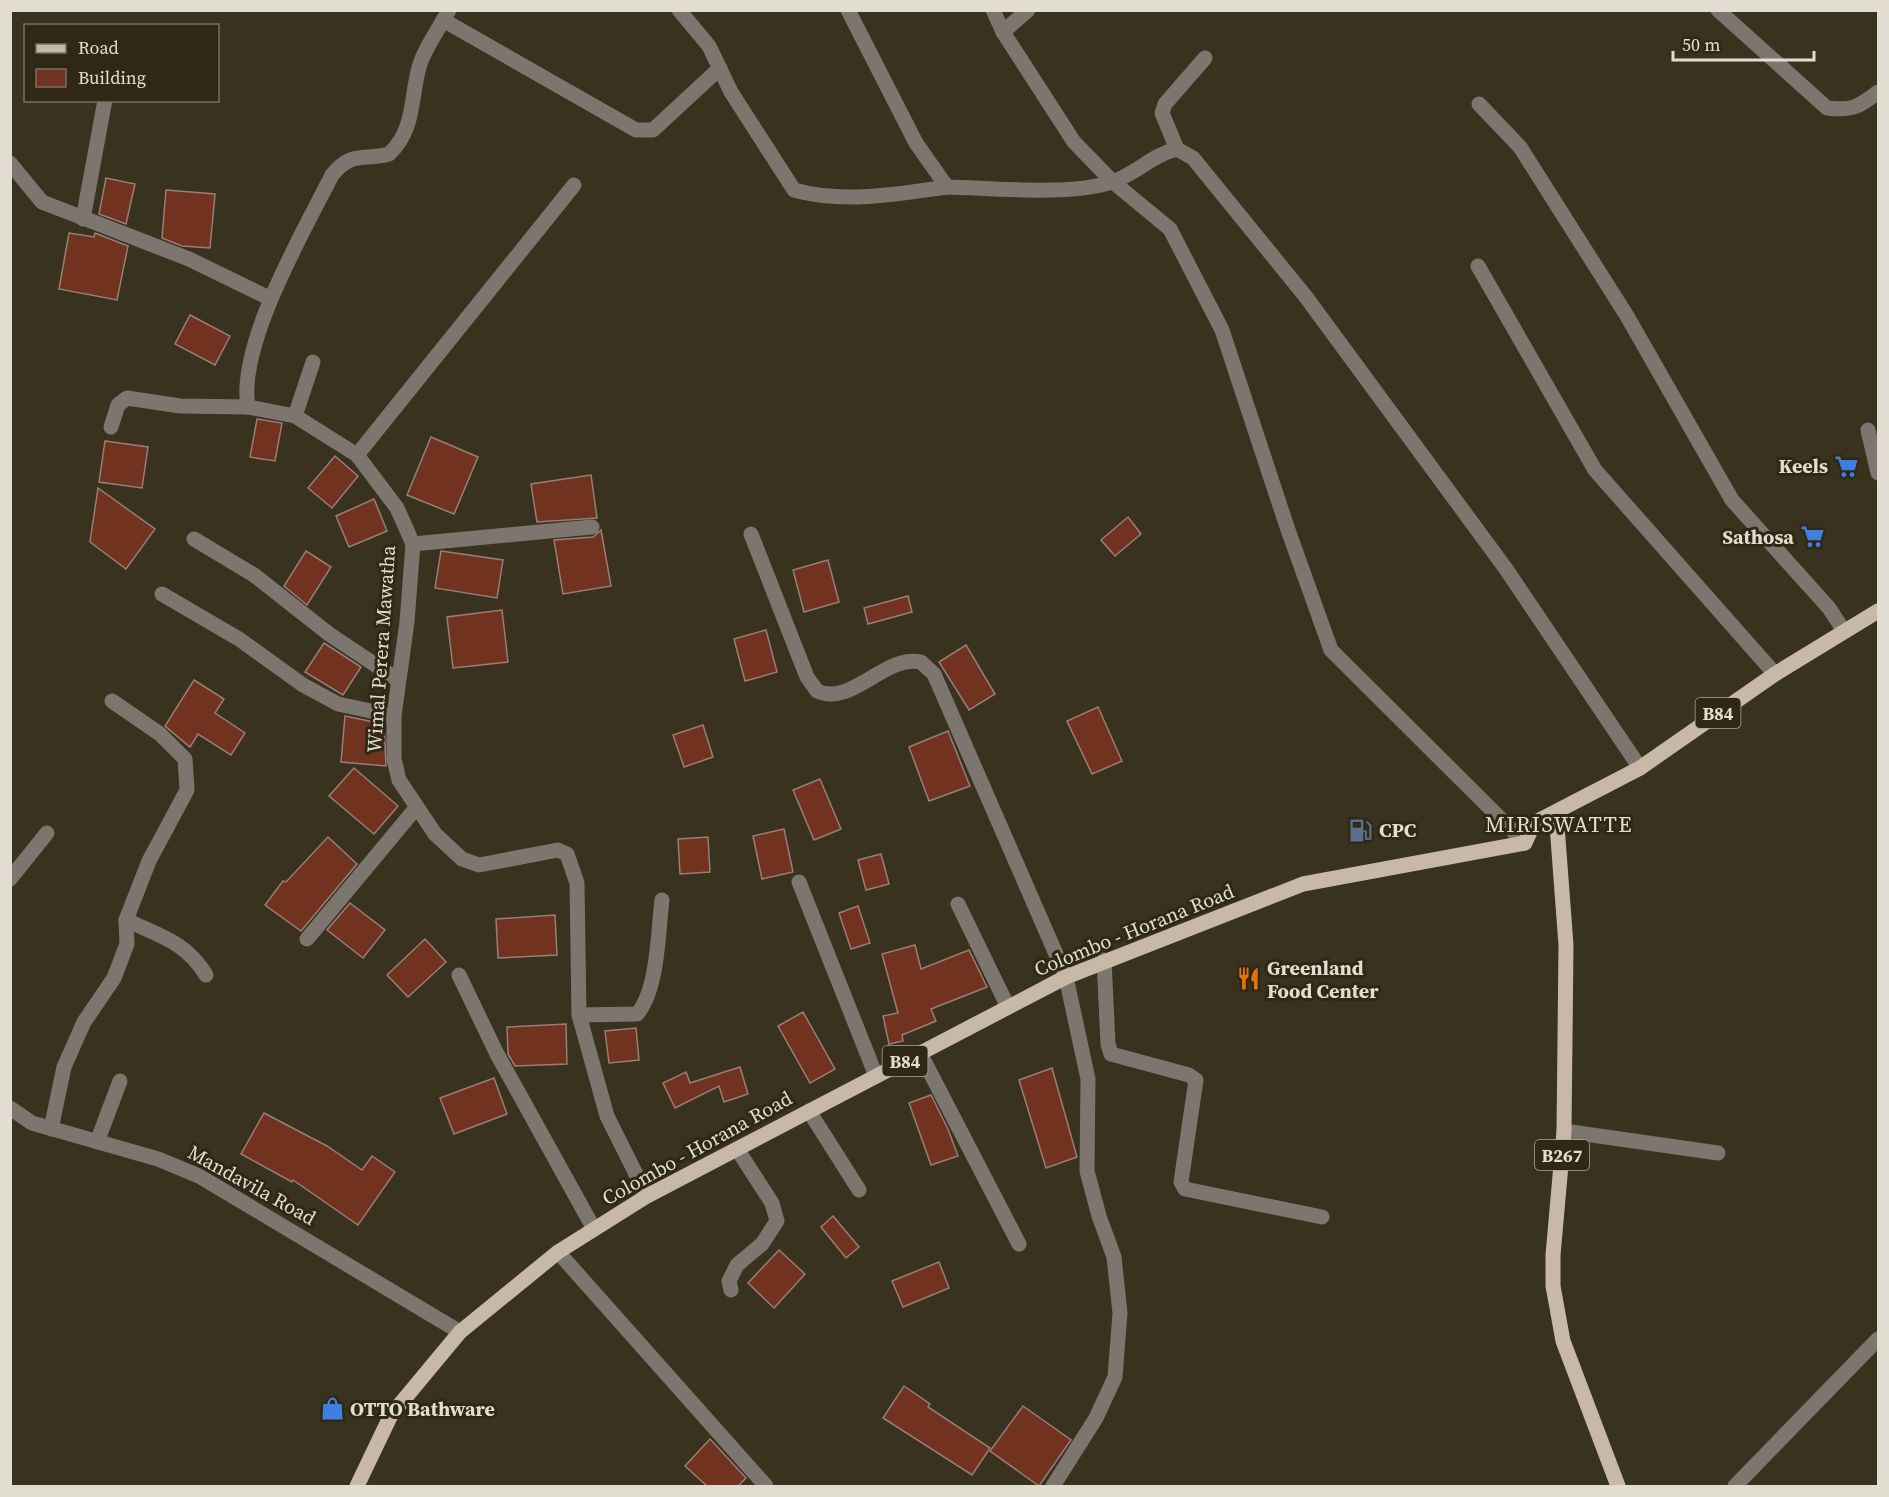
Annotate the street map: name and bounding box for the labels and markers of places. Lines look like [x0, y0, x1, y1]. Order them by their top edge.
place label: Keels [1779, 452, 1828, 480]
supermarket icon: Keels [1833, 453, 1859, 479]
place label: Sathosa [1722, 523, 1794, 551]
supermarket icon: Sathosa [1799, 524, 1825, 550]
place label: CPC [1379, 816, 1416, 844]
fuel station icon: CPC [1348, 817, 1374, 843]
place label: Greenland Food Center [1267, 954, 1379, 1005]
restaurant icon: Greenland Food Center [1236, 966, 1262, 992]
place label: OTTO Bathware [350, 1395, 495, 1423]
shop icon: OTTO Bathware [319, 1396, 345, 1422]

